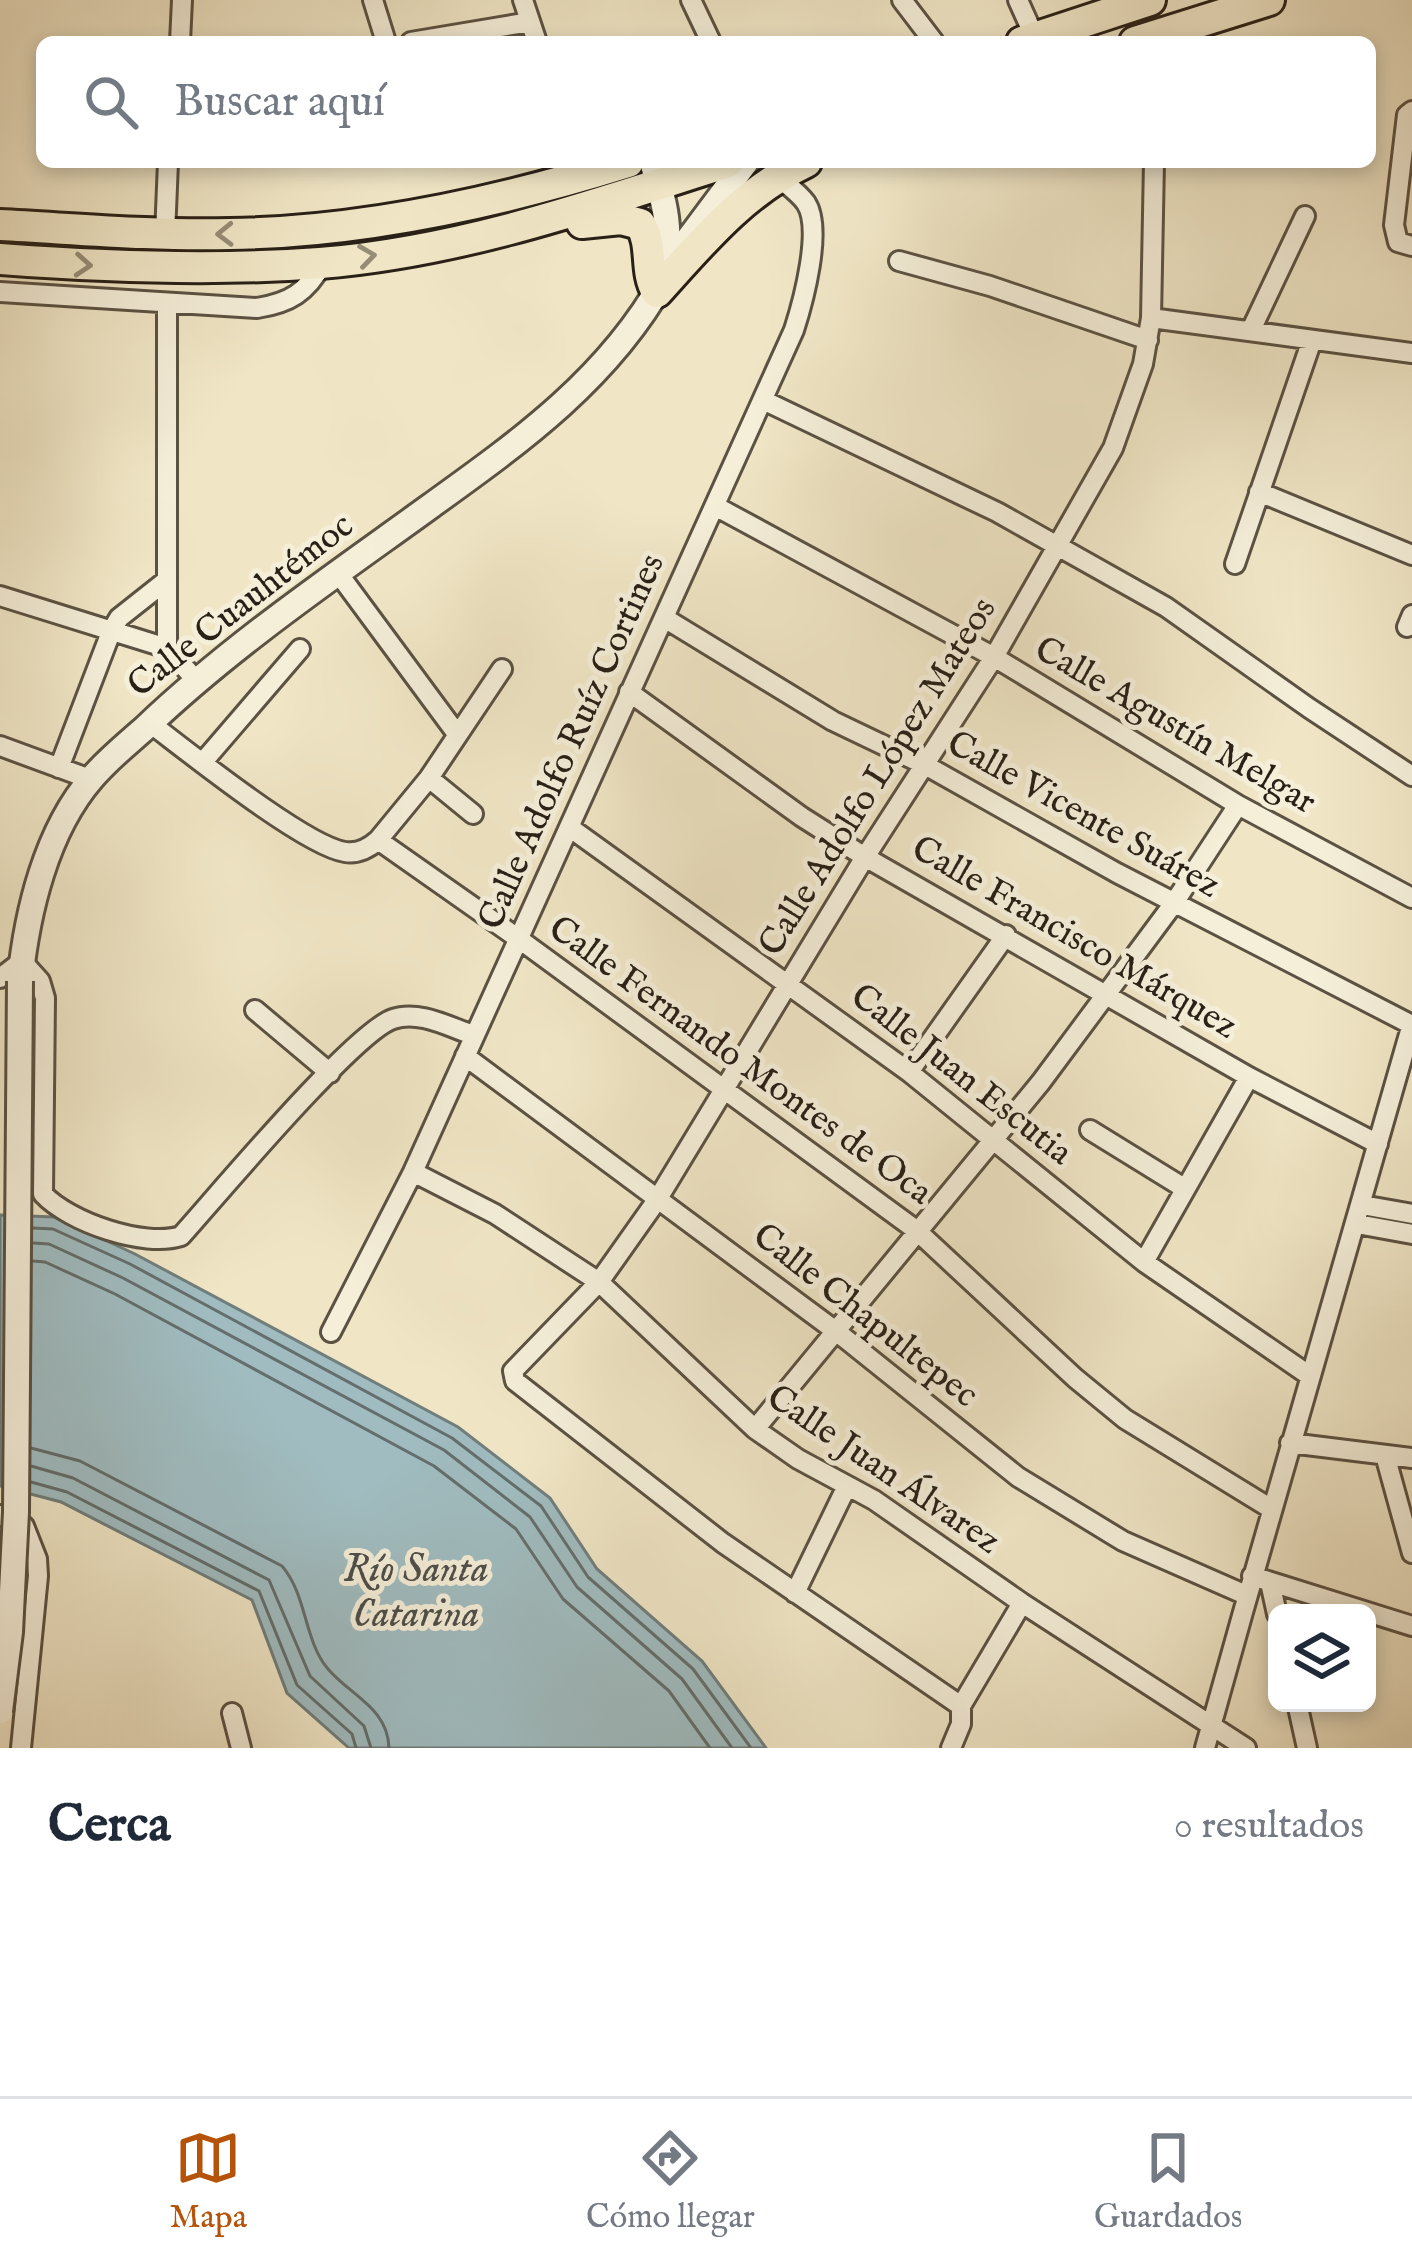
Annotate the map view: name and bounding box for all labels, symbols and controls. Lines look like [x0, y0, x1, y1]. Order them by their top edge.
search box [36, 36, 1376, 168]
icon: search [78, 69, 144, 135]
text: Buscar aquí [174, 74, 385, 131]
one-way arrow [215, 221, 233, 247]
one-way arrow [357, 244, 377, 270]
one-way arrow [74, 251, 93, 277]
street label: Calle Cuauhtémoc [119, 503, 363, 709]
street label: Calle Adolfo Ruíz Cortines [468, 547, 676, 937]
street label: Calle Adolfo López Mateos [749, 589, 1007, 965]
street label: Calle Agustín Melgar [1026, 627, 1324, 825]
street label: Calle Vicente Suárez [938, 721, 1228, 909]
street label: Calle Francisco Márquez [903, 826, 1245, 1050]
street label: Calle Fernando Montes de Oca [539, 906, 941, 1216]
street label: Calle Juan Escutia [841, 974, 1082, 1176]
street label: Calle Chapultepec [743, 1214, 987, 1418]
street label: Calle Juan Álvarez [757, 1374, 1009, 1565]
water label: Río Santa Catarina [344, 1546, 488, 1640]
map controls [1268, 1604, 1376, 1712]
button: layers [1268, 1604, 1376, 1712]
text: Cerca [48, 1794, 171, 1859]
text: 0 resultados [1174, 1802, 1364, 1851]
tab: Mapa [169, 2125, 247, 2239]
tab: Cómo llegar [586, 2125, 755, 2239]
tab: Guardados [1094, 2125, 1242, 2239]

